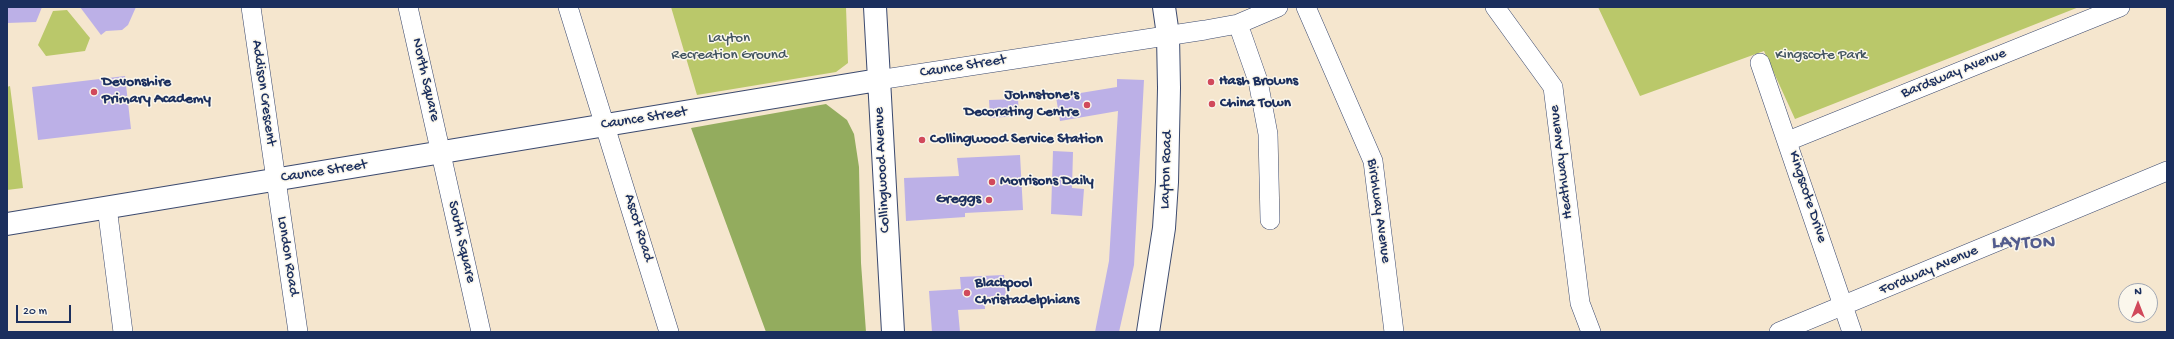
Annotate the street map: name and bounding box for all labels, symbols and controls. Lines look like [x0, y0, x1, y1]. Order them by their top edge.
park label: Layton Recreation Ground [671, 30, 787, 65]
street label: North Square [407, 37, 443, 123]
street label: Addison Crescent [247, 39, 279, 147]
street label: Bardsway Avenue [1899, 45, 2009, 103]
park label: Kingscote Park [1775, 47, 1867, 65]
street label: Caunce Street [919, 51, 1007, 83]
place label: Hash Browns [1219, 73, 1298, 91]
place label: Devonshire Primary Academy [102, 74, 211, 109]
marker: Hash Browns [1206, 77, 1216, 87]
marker: Devonshire Primary Academy [89, 87, 99, 97]
place label: Johnstone's Decorating Centre [964, 87, 1079, 122]
place label: China Town [1220, 95, 1291, 113]
marker: China Town [1207, 99, 1217, 109]
marker: Johnstone's Decorating Centre [1082, 100, 1092, 110]
street label: Caunce Street [600, 103, 688, 135]
street label: Heathway Avenue [1546, 104, 1578, 220]
street label: Collingwood Avenue [871, 107, 895, 233]
street label: Layton Road [1157, 130, 1177, 210]
place label: Collingwood Service Station [930, 131, 1103, 149]
marker: Collingwood Service Station [917, 135, 927, 145]
street label: Kingscote Drive [1784, 149, 1830, 245]
street label: Caunce Street [280, 156, 368, 188]
street label: Birchway Avenue [1362, 158, 1394, 264]
place label: Morrisons Daily [1000, 173, 1094, 191]
marker: Morrisons Daily [987, 177, 997, 187]
place label: Greggs [936, 191, 981, 209]
street label: Ascot Road [619, 192, 657, 264]
marker: Greggs [984, 195, 994, 205]
street label: South Square [443, 199, 479, 285]
street label: London Road [272, 215, 302, 297]
district label: LAYTON [1992, 233, 2056, 255]
street label: Fordway Avenue [1877, 242, 1981, 300]
place label: Blackpool Christadelphians [975, 275, 1079, 310]
north arrow [2118, 283, 2158, 323]
text: N [2134, 286, 2142, 298]
marker: Blackpool Christadelphians [962, 288, 972, 298]
scale bar [18, 297, 73, 323]
text: 20 m [23, 305, 47, 319]

